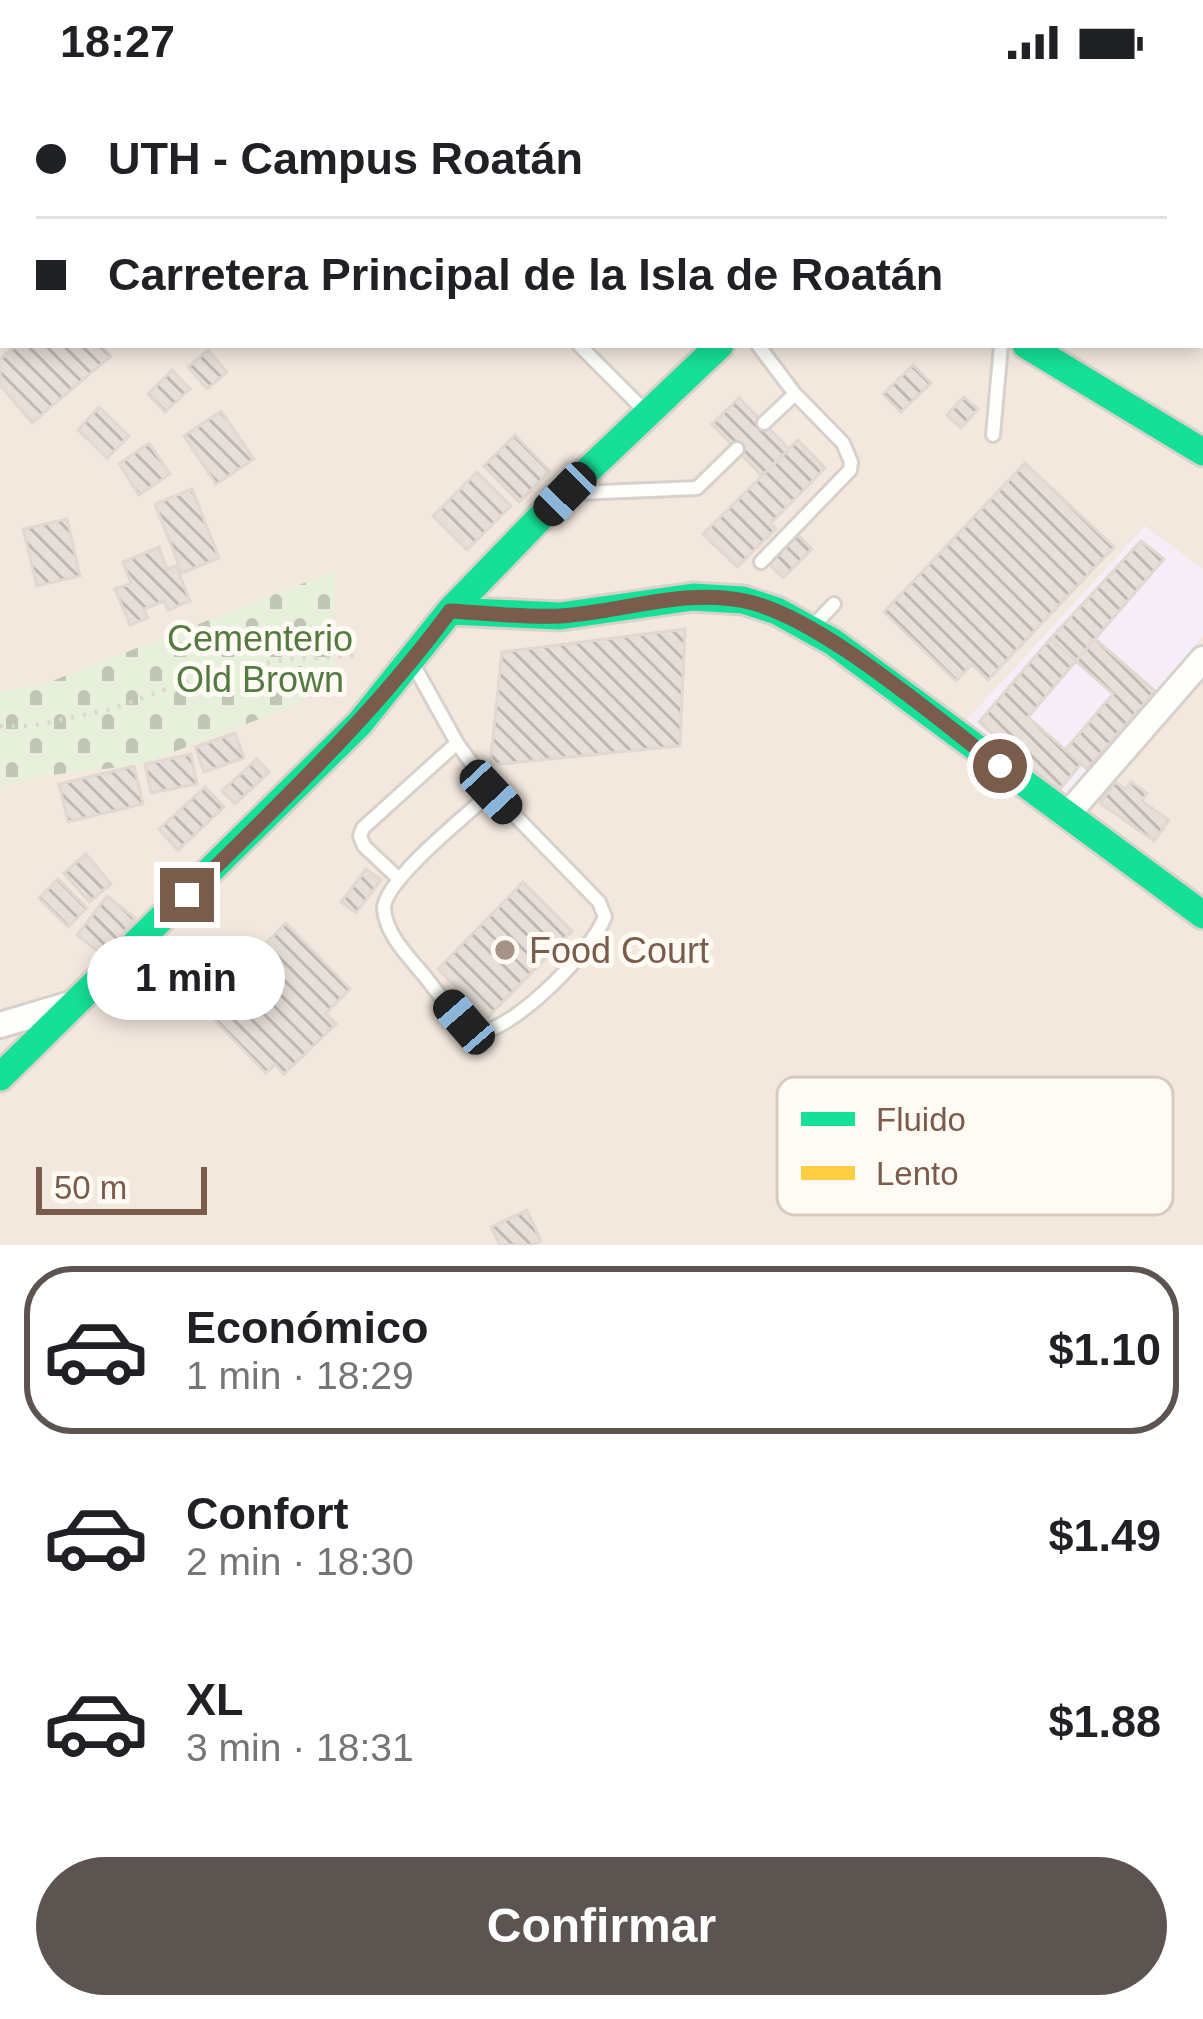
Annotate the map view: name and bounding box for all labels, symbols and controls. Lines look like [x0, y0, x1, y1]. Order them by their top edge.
text: 18:27 [60, 16, 175, 67]
text: UTH - Campus Roatán [108, 133, 583, 184]
text: Carretera Principal de la Isla de Roatán [108, 249, 943, 300]
car [527, 456, 603, 532]
park label: Cementerio Old Brown [167, 618, 353, 700]
route start [973, 739, 1027, 793]
car [453, 753, 529, 831]
route end [160, 868, 214, 922]
place label: Food Court [529, 930, 709, 971]
callout: 1 min [88, 937, 286, 1021]
marker: Food Court [492, 937, 518, 963]
text: 1 min [135, 956, 237, 999]
car [427, 983, 501, 1061]
legend [777, 1077, 1173, 1215]
text: Fluido [876, 1101, 966, 1138]
text: Lento [876, 1155, 959, 1192]
scale bar [36, 1161, 207, 1214]
text: 50 m [54, 1169, 127, 1206]
icon: car [42, 1296, 150, 1404]
text: Económico [186, 1302, 429, 1353]
text: $1.10 [1048, 1324, 1161, 1375]
text: 1 min · 18:29 [186, 1354, 414, 1397]
icon: car [42, 1482, 150, 1590]
text: Confort [186, 1488, 348, 1539]
text: $1.49 [1048, 1510, 1161, 1561]
text: 2 min · 18:30 [186, 1540, 414, 1583]
icon: car [42, 1668, 150, 1776]
text: XL [186, 1674, 244, 1725]
text: $1.88 [1048, 1696, 1161, 1747]
text: 3 min · 18:31 [186, 1726, 414, 1769]
button: Confirmar [36, 1857, 1167, 1995]

